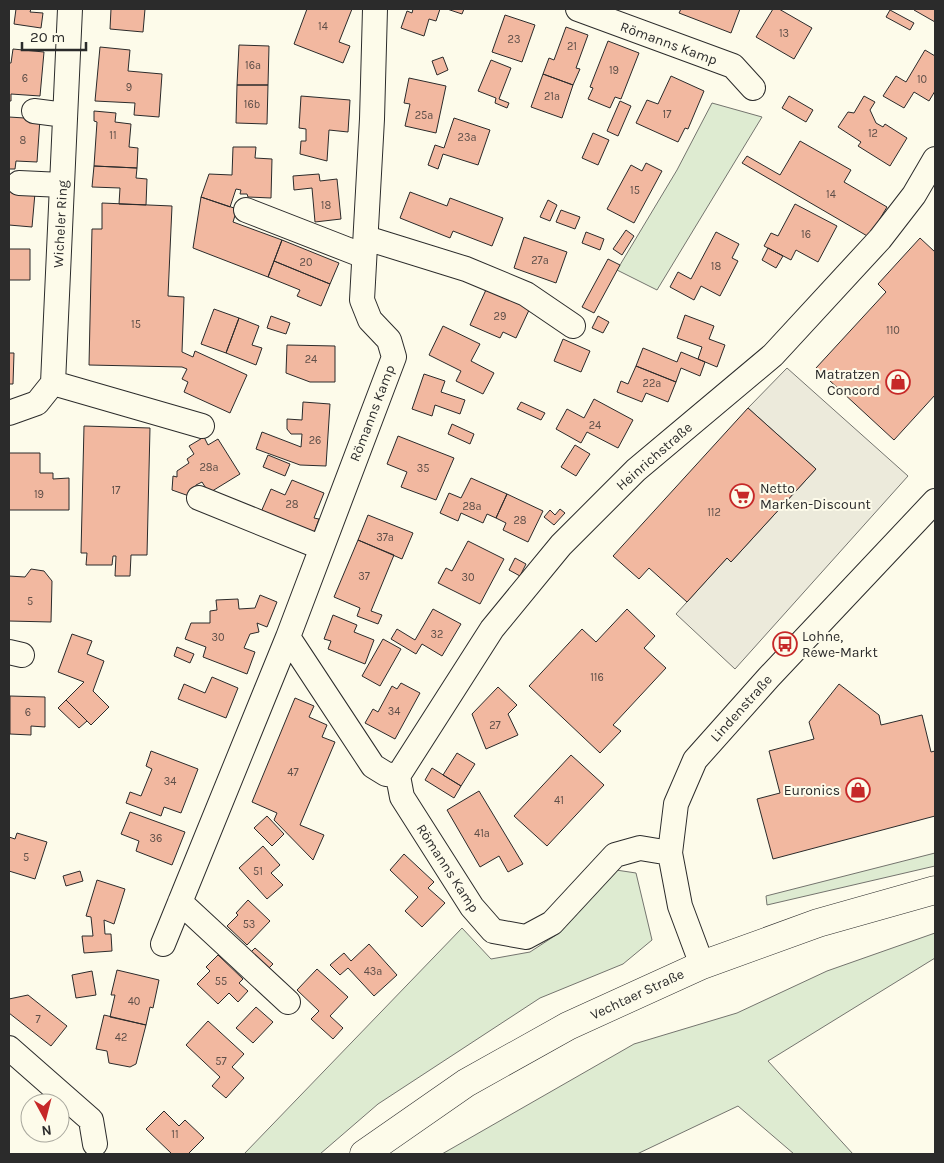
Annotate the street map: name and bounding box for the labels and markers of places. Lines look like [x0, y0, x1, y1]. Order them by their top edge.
place label: Matratzen Concord [815, 366, 880, 399]
shop icon: Matratzen Concord [885, 369, 911, 395]
place label: Netto Marken-Discount [760, 480, 871, 513]
supermarket icon: Netto Marken-Discount [729, 483, 755, 509]
place label: Lohne, Rewe-Markt [802, 628, 878, 661]
bus stop icon: Lohne, Rewe-Markt [772, 631, 798, 657]
shop icon: Euronics [845, 777, 871, 803]
place label: Euronics [784, 782, 840, 799]

